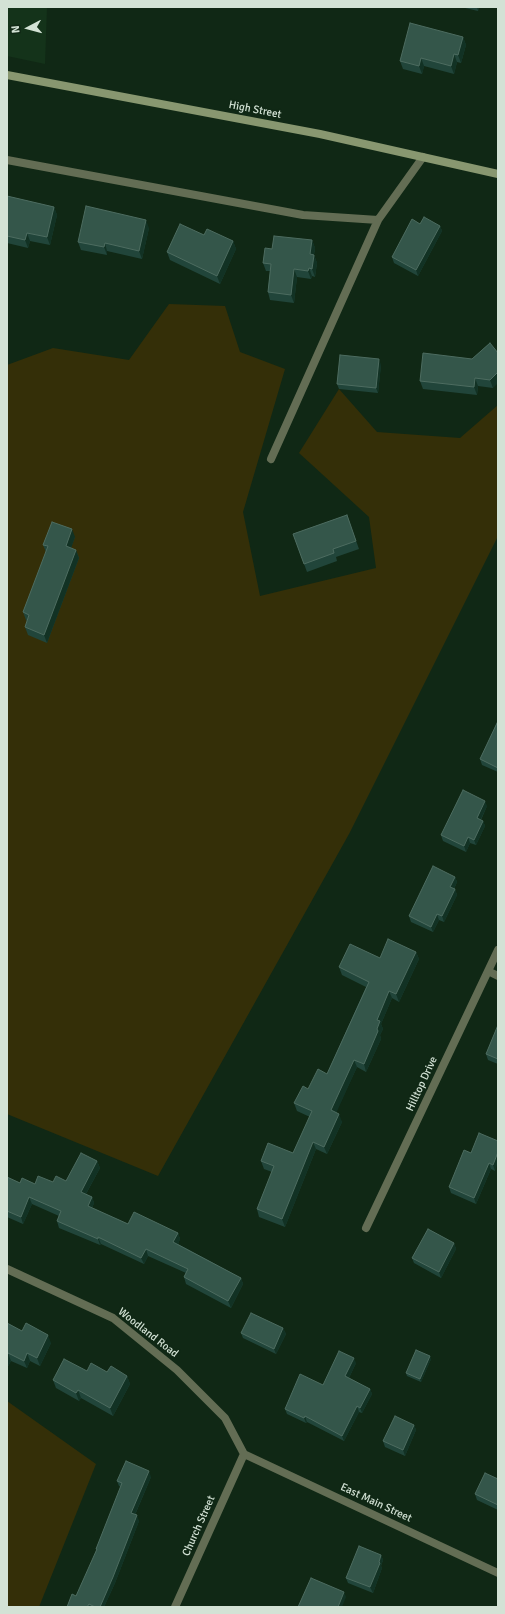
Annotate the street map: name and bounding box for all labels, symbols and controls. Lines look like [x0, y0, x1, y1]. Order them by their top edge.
north arrow [8, 8, 48, 48]
text: N [9, 25, 22, 34]
street label: High Street [228, 98, 282, 122]
street label: Hilltop Drive [404, 1055, 440, 1113]
street label: Woodland Road [115, 1305, 181, 1361]
street label: East Main Street [338, 1481, 414, 1525]
street label: Church Street [180, 1494, 218, 1558]

